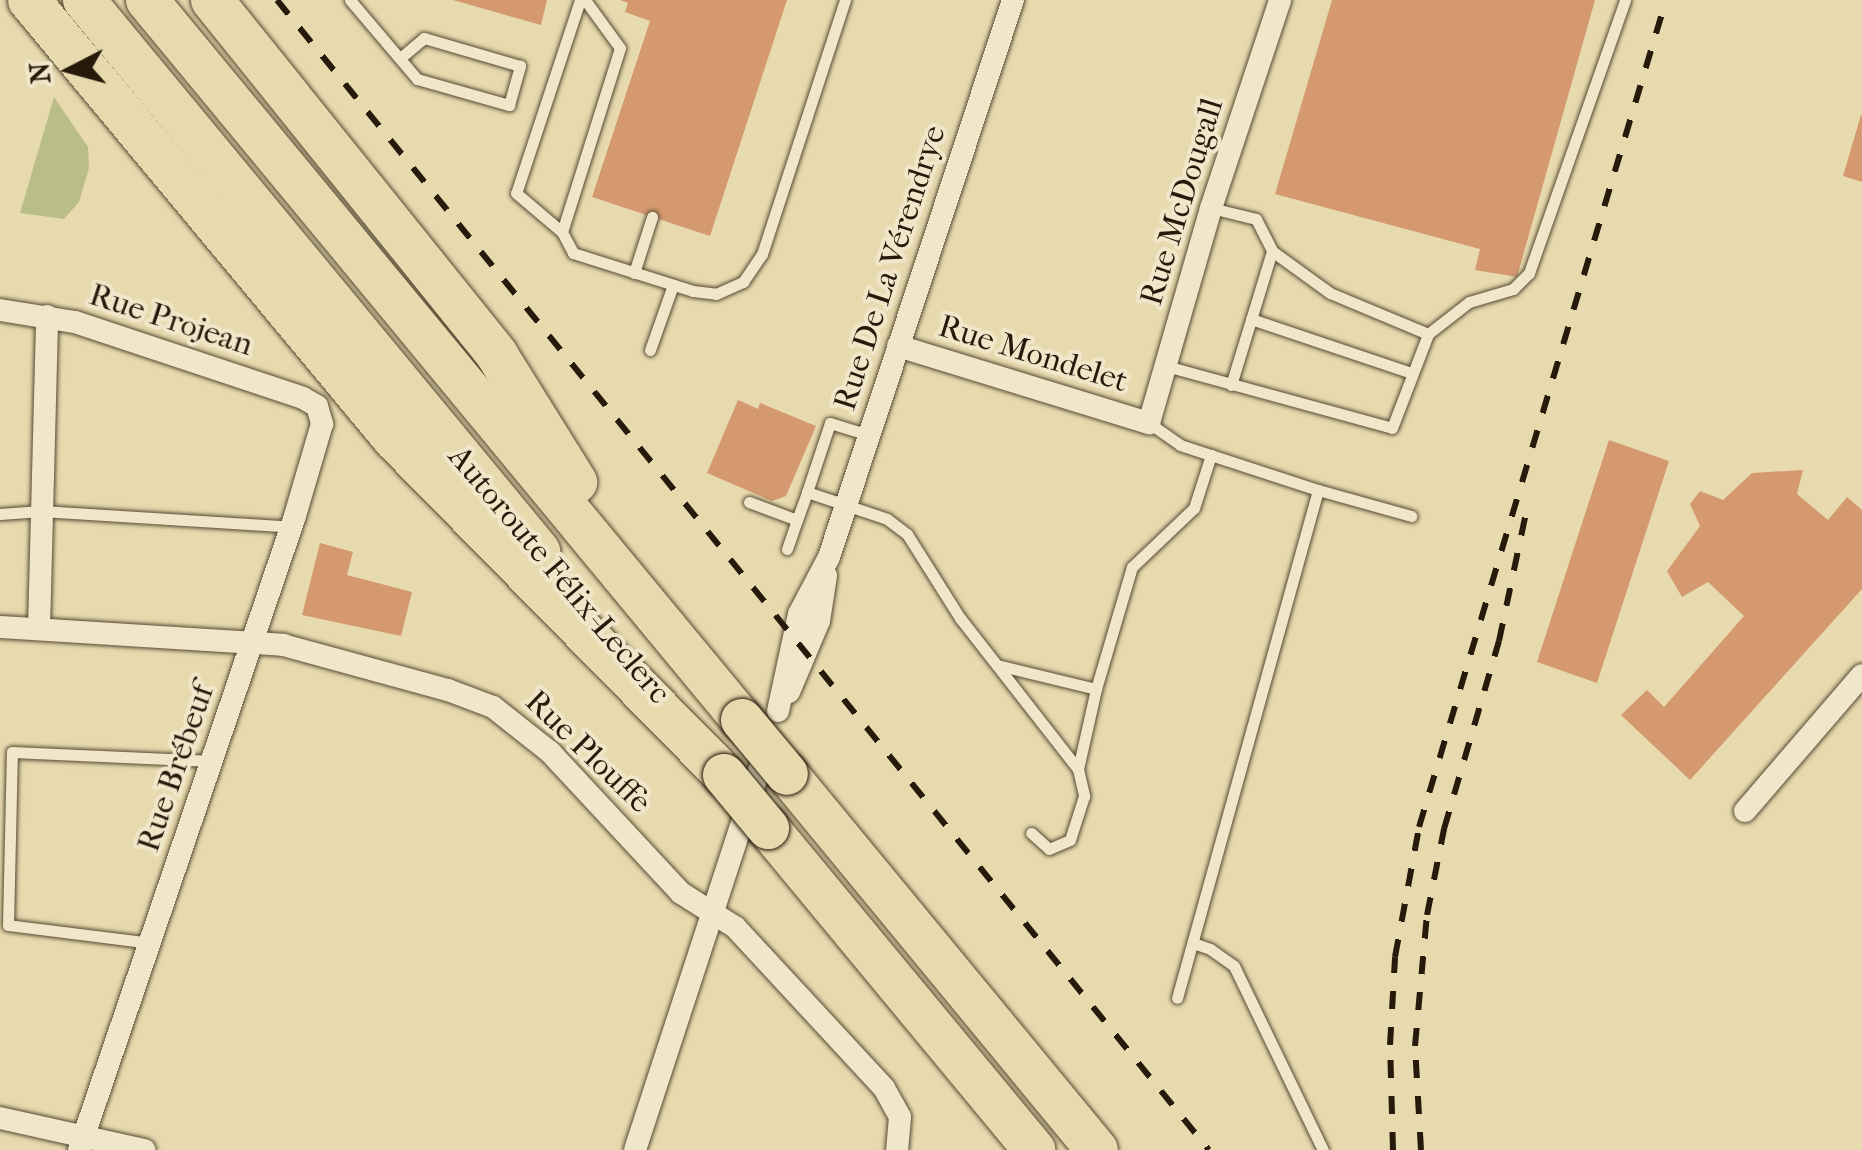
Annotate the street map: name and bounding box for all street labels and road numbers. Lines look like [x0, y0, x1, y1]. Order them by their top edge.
street label: Rue McDougall [1132, 94, 1232, 310]
street label: Rue De La Vérendrye [826, 121, 954, 415]
street label: Rue Projean [84, 276, 258, 364]
street label: Rue Mondelet [934, 307, 1132, 401]
street label: Autoroute Félix-Leclerc [440, 438, 678, 712]
street label: Rue Brébeuf [129, 679, 223, 857]
street label: Rue Plouffe [517, 683, 659, 821]

